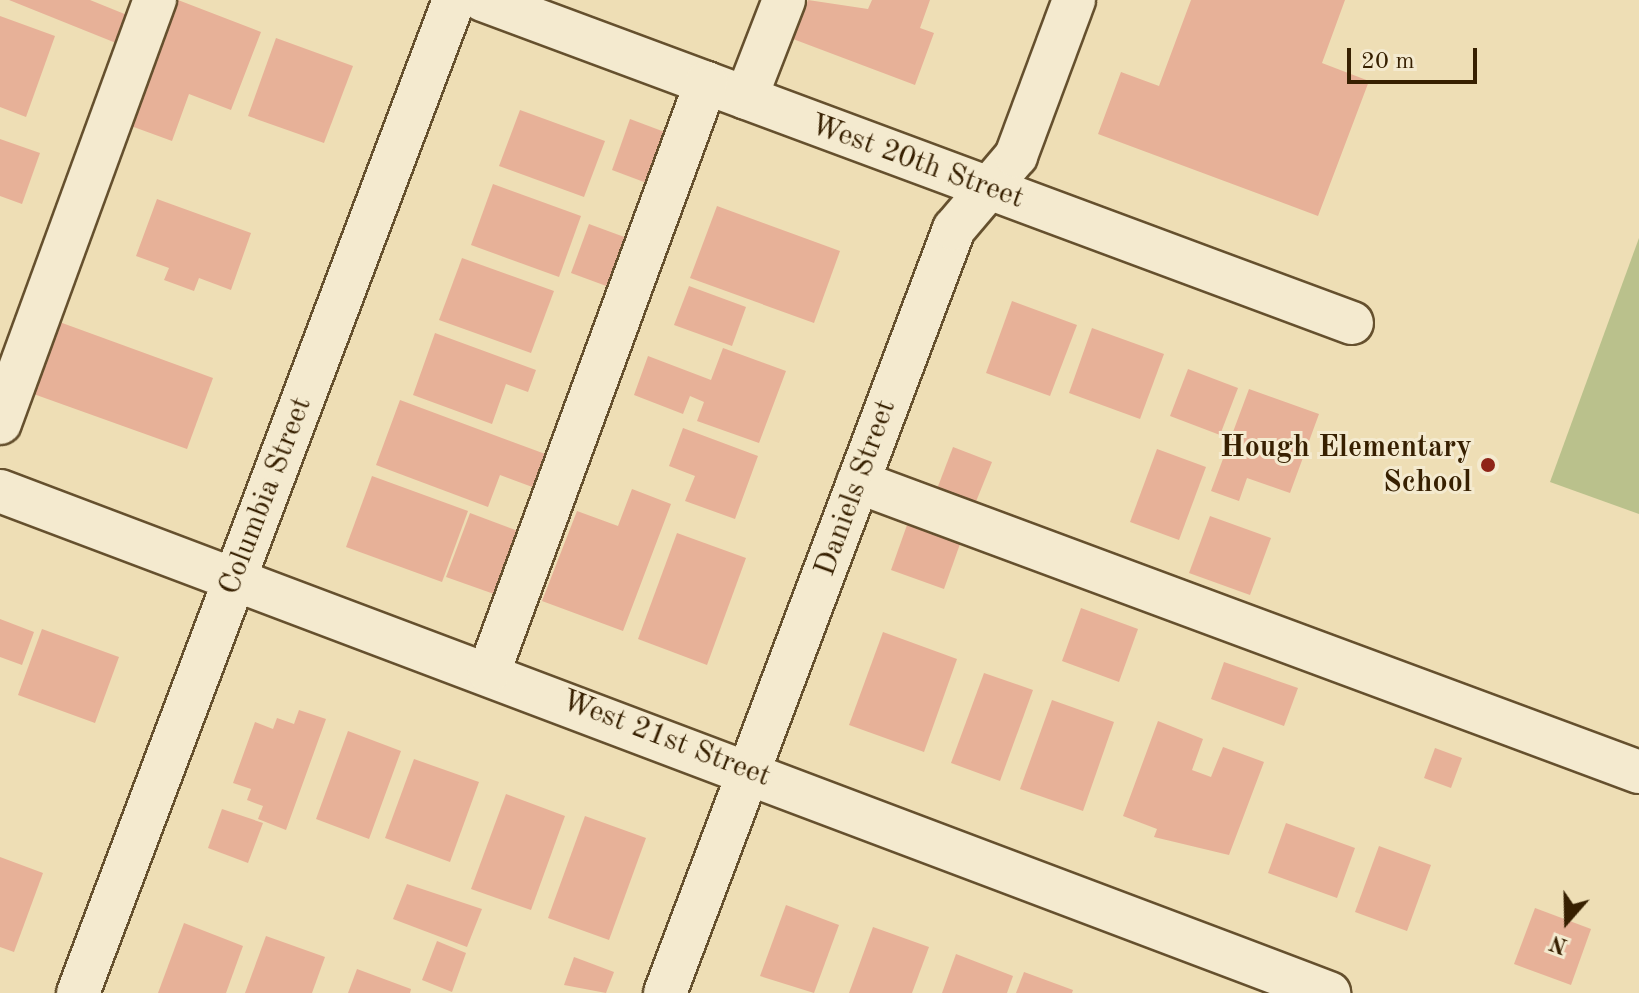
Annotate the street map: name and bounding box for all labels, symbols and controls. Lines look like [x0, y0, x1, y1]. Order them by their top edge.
scale bar [1351, 32, 1481, 82]
text: 20 m [1361, 50, 1415, 74]
street label: West 20th Street [805, 107, 1029, 217]
street label: Columbia Street [212, 392, 320, 600]
street label: Daniels Street [807, 395, 905, 581]
place label: Hough Elementary School [1220, 430, 1472, 500]
marker: Hough Elementary School [1479, 456, 1497, 474]
street label: West 21st Street [556, 683, 776, 795]
north arrow [1527, 881, 1607, 961]
text: N [1547, 930, 1570, 957]

